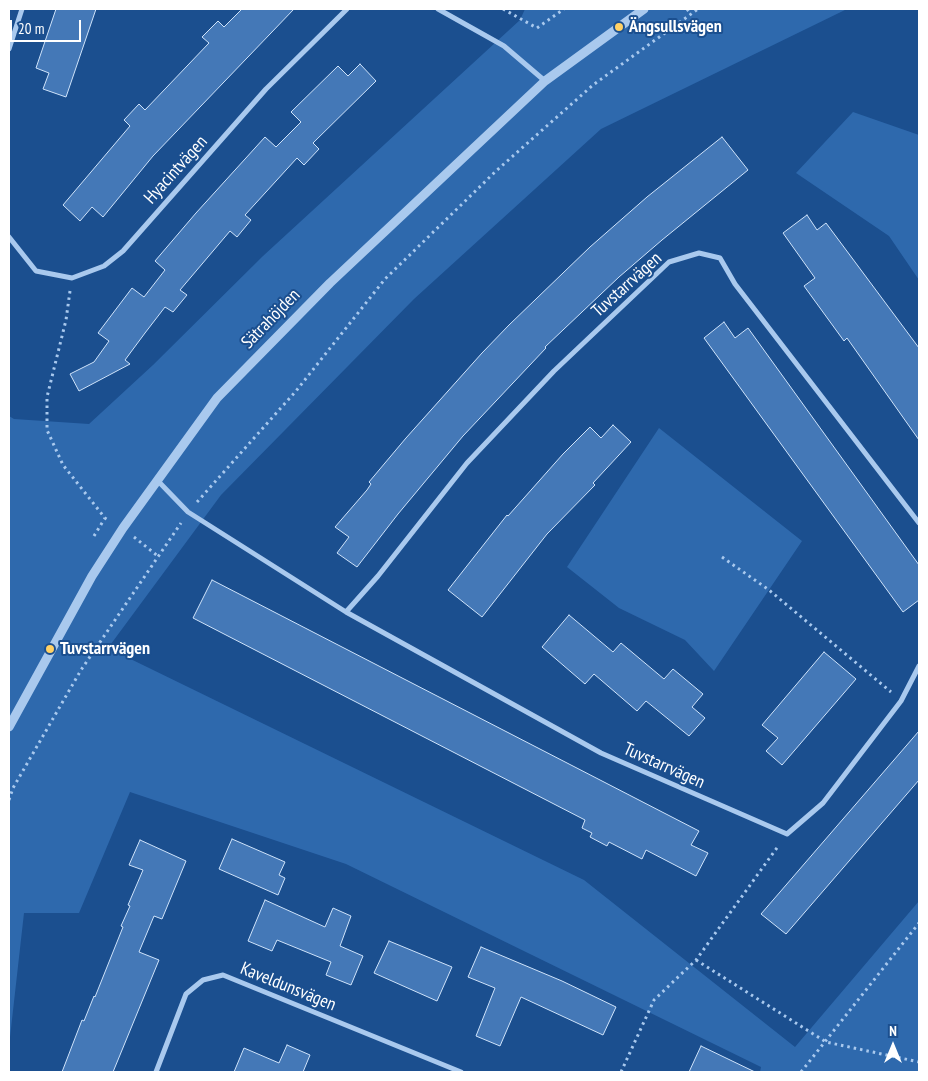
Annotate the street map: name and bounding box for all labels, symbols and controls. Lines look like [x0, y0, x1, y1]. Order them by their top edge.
scale bar [12, 10, 84, 42]
place label: Ängsullsvägen [629, 16, 722, 38]
text: 20 m [18, 19, 44, 38]
marker: Ängsullsvägen [613, 21, 625, 33]
street label: Hyacintvägen [140, 132, 212, 208]
street label: Tuvstarrvägen [588, 248, 666, 322]
street label: Sätrahöjden [237, 285, 305, 353]
place label: Tuvstarrvägen [60, 638, 150, 660]
marker: Tuvstarrvägen [44, 643, 56, 655]
street label: Tuvstarrvägen [620, 739, 708, 793]
street label: Kaveldunsvägen [237, 958, 339, 1016]
north arrow [868, 1021, 918, 1071]
text: N [889, 1022, 897, 1040]

